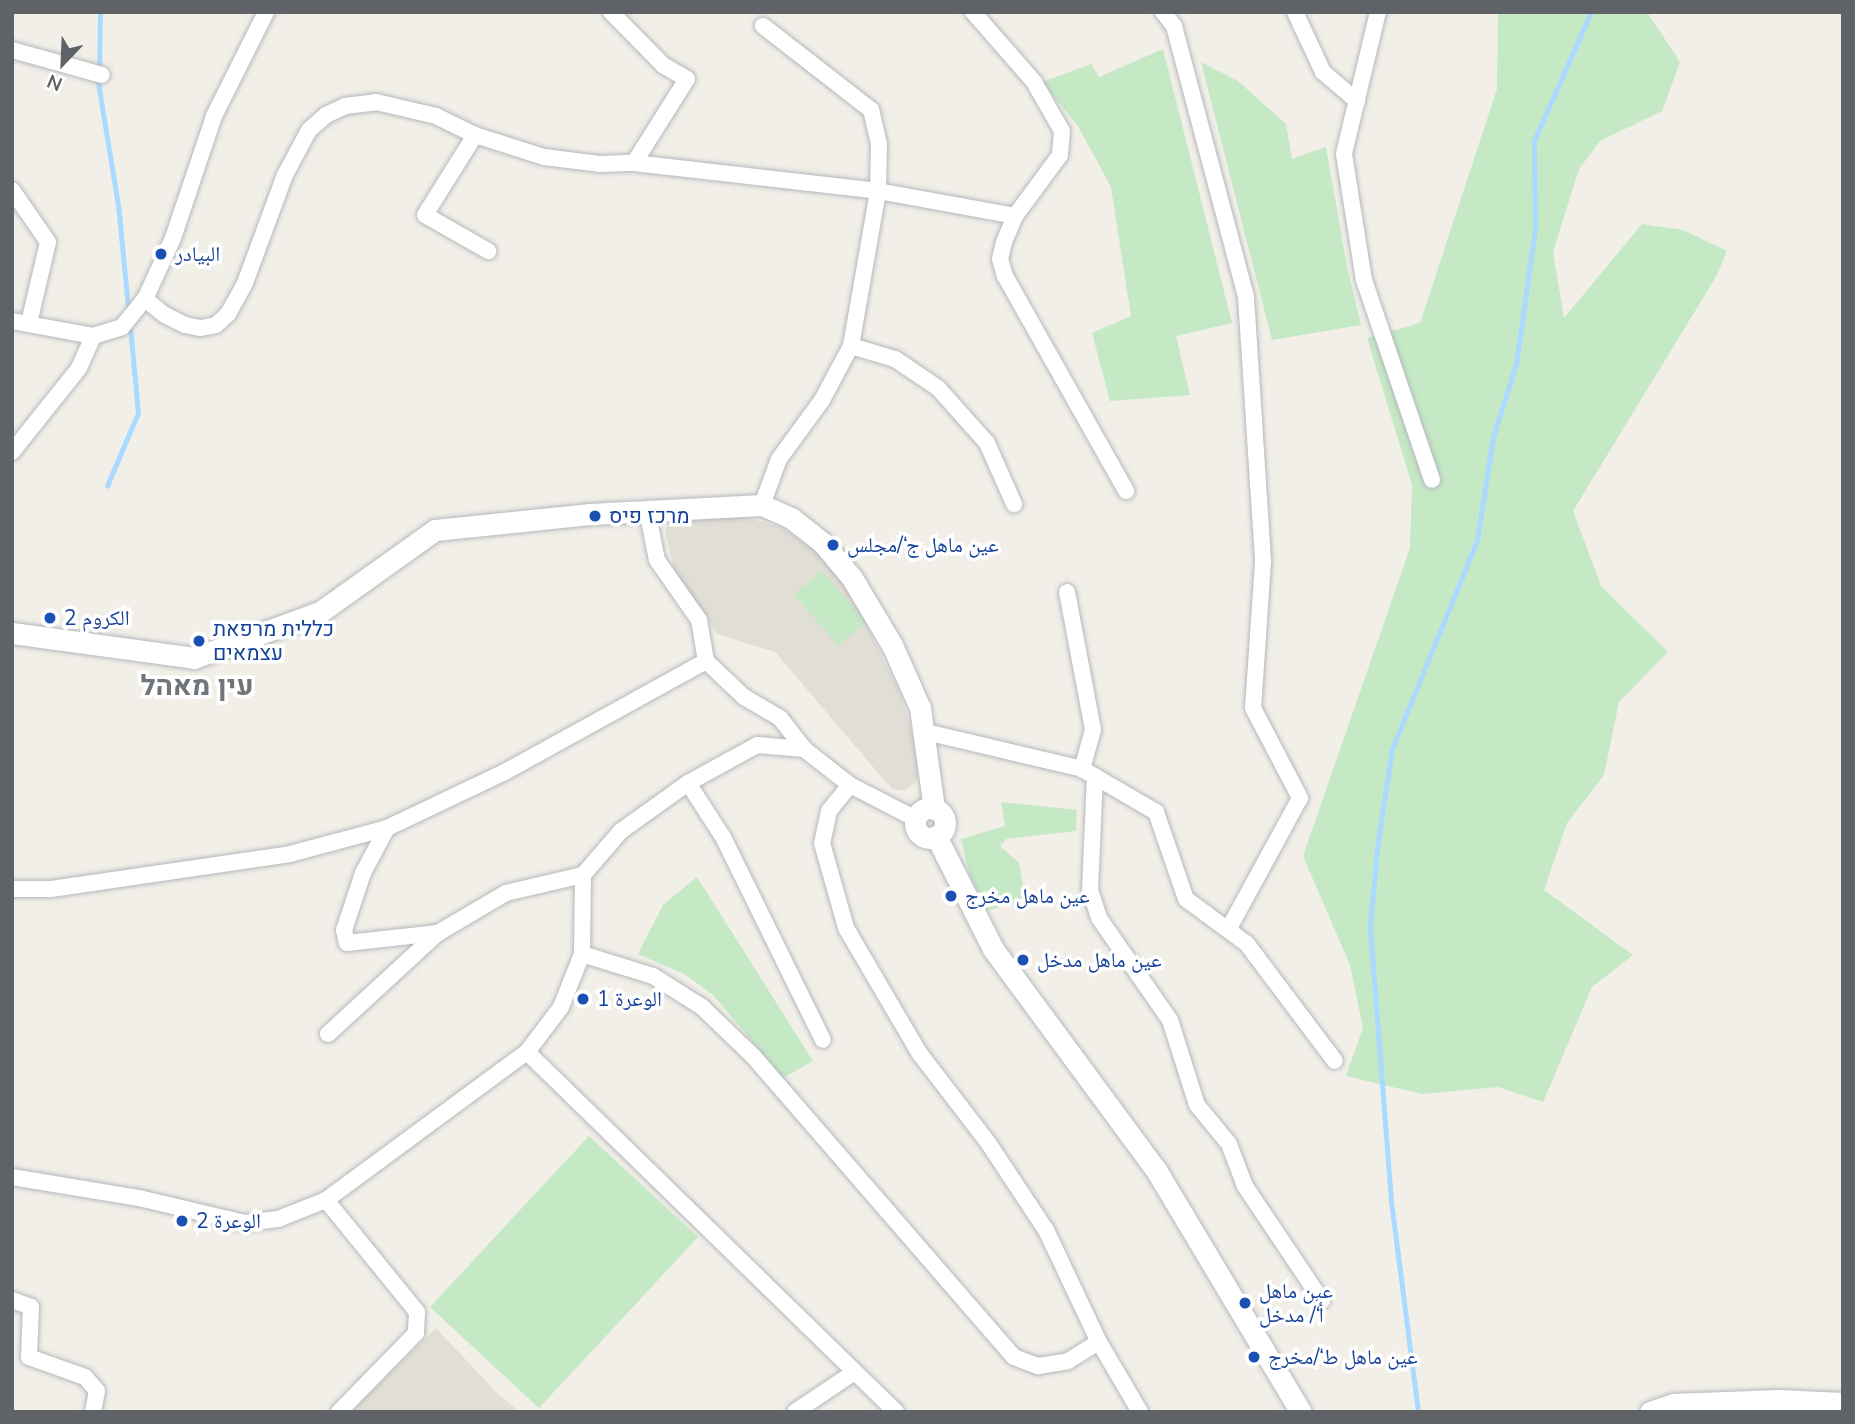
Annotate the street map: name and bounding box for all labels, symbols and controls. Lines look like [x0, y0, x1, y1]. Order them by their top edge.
north arrow [28, 28, 98, 98]
text: N [43, 68, 66, 97]
place label: البيادر [175, 241, 220, 267]
marker: البيادر [153, 246, 169, 262]
place label: מרכז פיס [609, 503, 690, 529]
marker: מרכז פיס [587, 508, 603, 524]
place label: عين ماهل ج‘/مجلس [847, 532, 999, 558]
marker: عين ماهل ج‘/مجلس [825, 537, 841, 553]
place label: الكروم 2 [64, 605, 130, 631]
marker: الكروم 2 [42, 610, 58, 626]
place label: כללית מרפאת עצמאים [213, 616, 334, 666]
marker: כללית מרפאת עצמאים [191, 633, 207, 649]
district label: עין מאהל [140, 669, 254, 703]
place label: عين ماهل مخرج [965, 883, 1090, 909]
marker: عين ماهل مخرج [943, 888, 959, 904]
place label: عين ماهل مدخل [1037, 947, 1162, 973]
marker: عين ماهل مدخل [1015, 952, 1031, 968]
place label: الوعرة 1 [597, 986, 662, 1012]
marker: الوعرة 1 [575, 991, 591, 1007]
place label: الوعرة 2 [196, 1208, 261, 1234]
marker: الوعرة 2 [174, 1213, 190, 1229]
place label: عين ماهل أ‘/ مدخل [1259, 1278, 1333, 1328]
marker: عين ماهل أ‘/ مدخل [1237, 1295, 1253, 1311]
place label: عين ماهل ط‘/مخرج [1268, 1344, 1418, 1370]
marker: عين ماهل ط‘/مخرج [1246, 1349, 1262, 1365]

